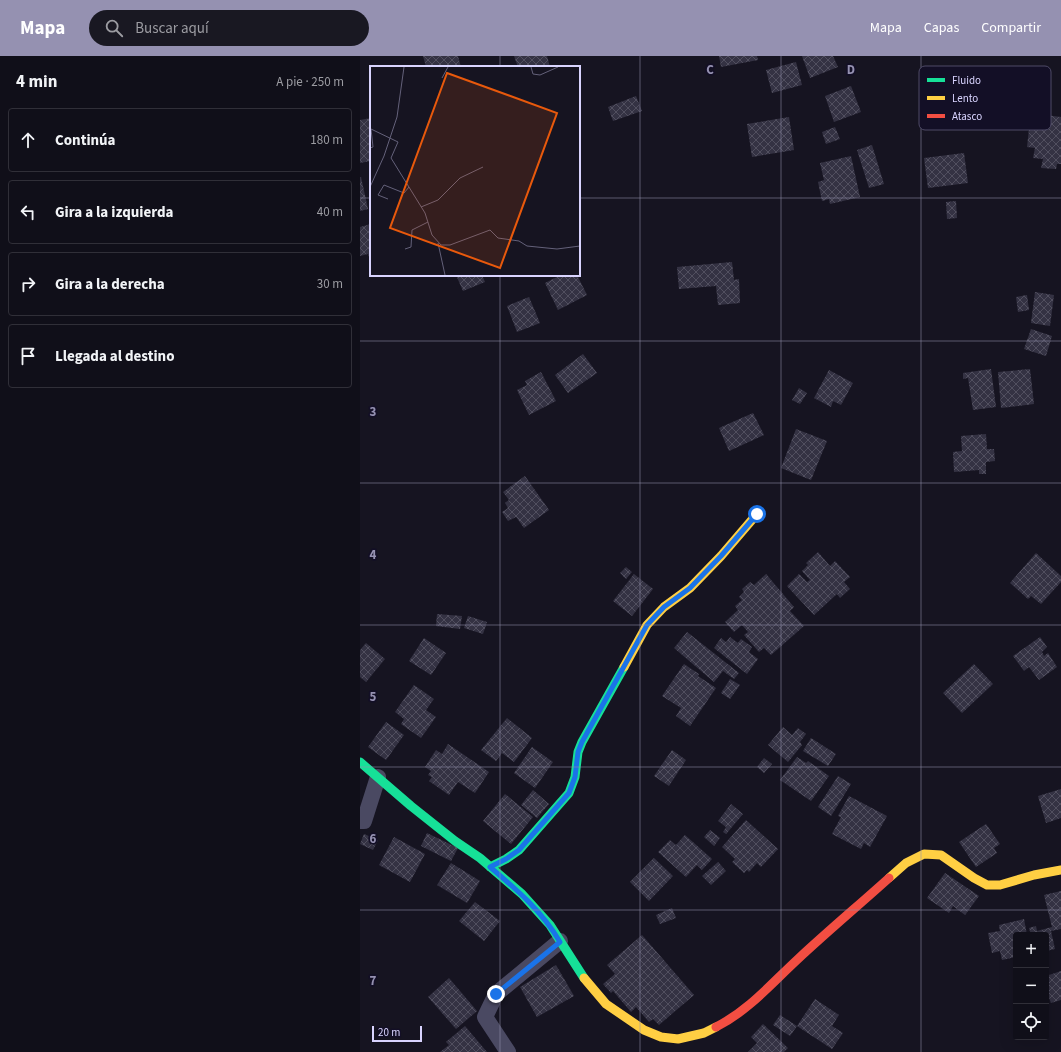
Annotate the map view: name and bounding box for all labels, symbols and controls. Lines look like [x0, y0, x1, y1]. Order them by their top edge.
search box [89, 10, 369, 46]
text: Mapa [20, 15, 65, 42]
icon: search [103, 17, 125, 39]
text: Buscar aquí [135, 18, 209, 39]
text: Mapa [870, 18, 902, 38]
text: Capas [924, 18, 959, 38]
text: Compartir [981, 18, 1041, 38]
text: C [706, 61, 714, 79]
text: D [847, 61, 855, 79]
inset map [370, 66, 580, 276]
legend [919, 66, 1051, 130]
text: 4 min [16, 70, 57, 94]
text: A pie · 250 m [276, 73, 344, 91]
text: Fluido [952, 73, 981, 88]
text: Lento [952, 91, 978, 106]
text: Atasco [952, 109, 982, 124]
icon: ahead [17, 129, 39, 151]
text: Continúa [55, 130, 116, 151]
text: 180 m [310, 131, 343, 149]
icon: left [17, 201, 39, 223]
text: Gira a la izquierda [55, 202, 174, 223]
text: 40 m [317, 203, 343, 221]
icon: right [17, 273, 39, 295]
text: Gira a la derecha [55, 274, 165, 295]
text: 30 m [317, 275, 343, 293]
icon: arrive [17, 345, 39, 367]
text: Llegada al destino [55, 346, 175, 367]
text: 3 [370, 403, 377, 421]
route start [748, 505, 766, 523]
text: 4 [370, 546, 377, 564]
text: 5 [370, 688, 377, 706]
text: 6 [370, 830, 377, 848]
map controls [1013, 932, 1049, 1040]
button: + [1013, 932, 1049, 968]
button: − [1013, 968, 1049, 1004]
text: 7 [370, 972, 377, 990]
route end [487, 985, 505, 1003]
button: locate [1013, 1004, 1049, 1040]
scale bar [372, 1024, 422, 1043]
text: 20 m [378, 1025, 400, 1040]

